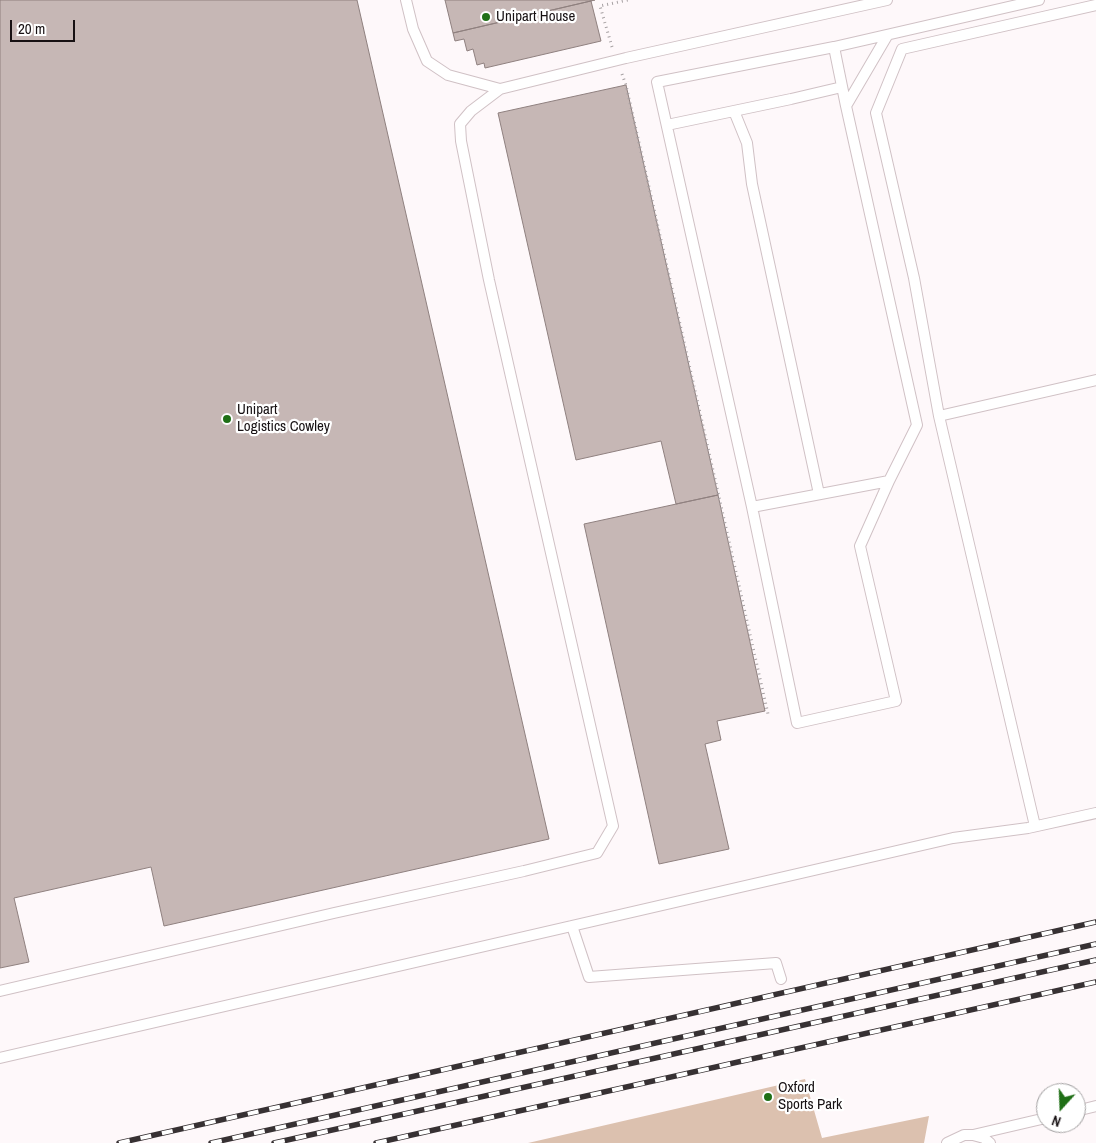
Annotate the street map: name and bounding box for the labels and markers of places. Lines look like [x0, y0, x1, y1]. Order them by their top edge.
place label: Unipart House [496, 8, 575, 26]
marker: Unipart House [480, 11, 492, 23]
place label: Unipart Logistics Cowley [237, 401, 330, 436]
marker: Unipart Logistics Cowley [221, 413, 233, 425]
place label: Oxford Sports Park [778, 1079, 842, 1114]
marker: Oxford Sports Park [762, 1091, 774, 1103]

